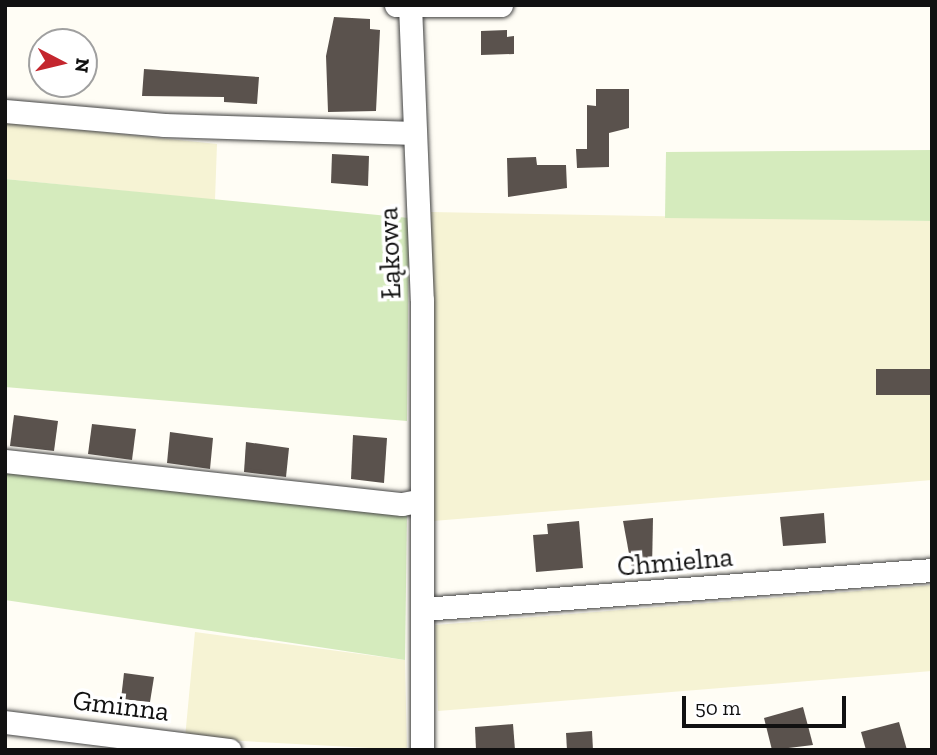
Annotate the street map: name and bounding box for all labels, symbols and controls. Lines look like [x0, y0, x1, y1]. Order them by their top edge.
north arrow [28, 28, 98, 98]
text: N [70, 57, 95, 74]
street label: Łąkowa [372, 206, 408, 300]
street label: Chmielna [616, 540, 734, 584]
scale bar [685, 682, 850, 726]
street label: Gminna [71, 683, 171, 729]
text: 50 m [695, 695, 741, 720]

